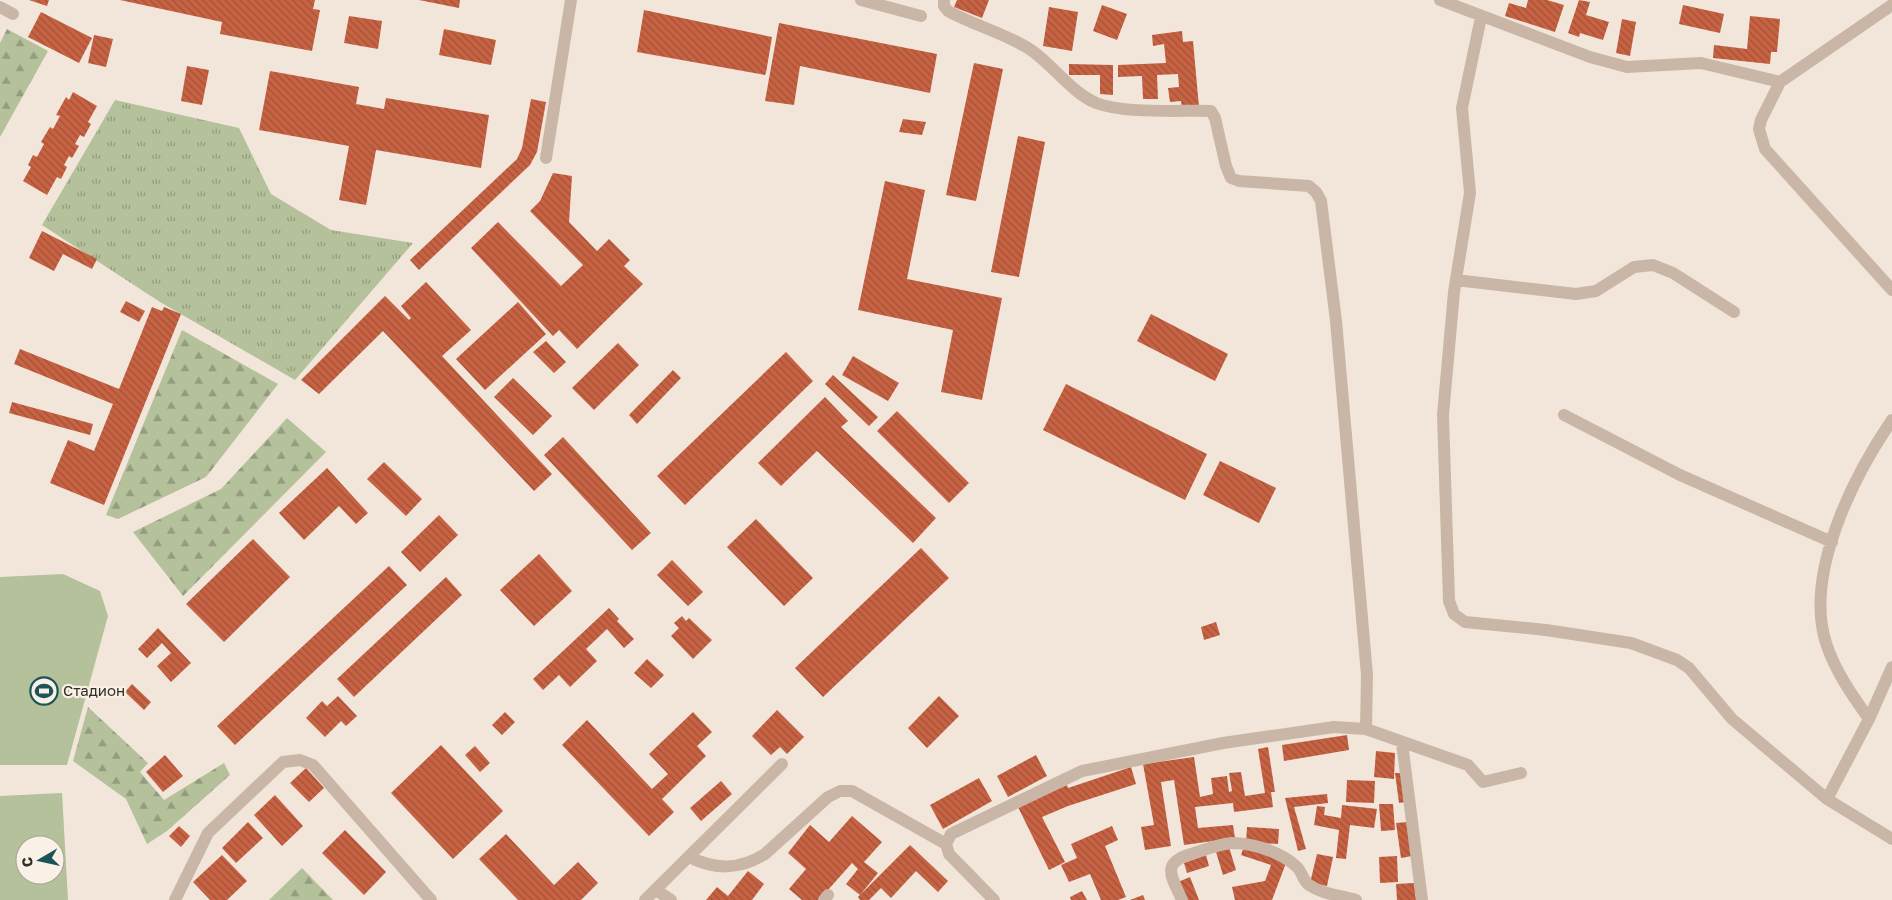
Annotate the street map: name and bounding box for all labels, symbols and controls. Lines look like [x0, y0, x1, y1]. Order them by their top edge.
sports icon: Стадион [29, 676, 59, 706]
place label: Стадион [63, 681, 125, 699]
north arrow [15, 835, 65, 885]
text: С [17, 856, 36, 868]

